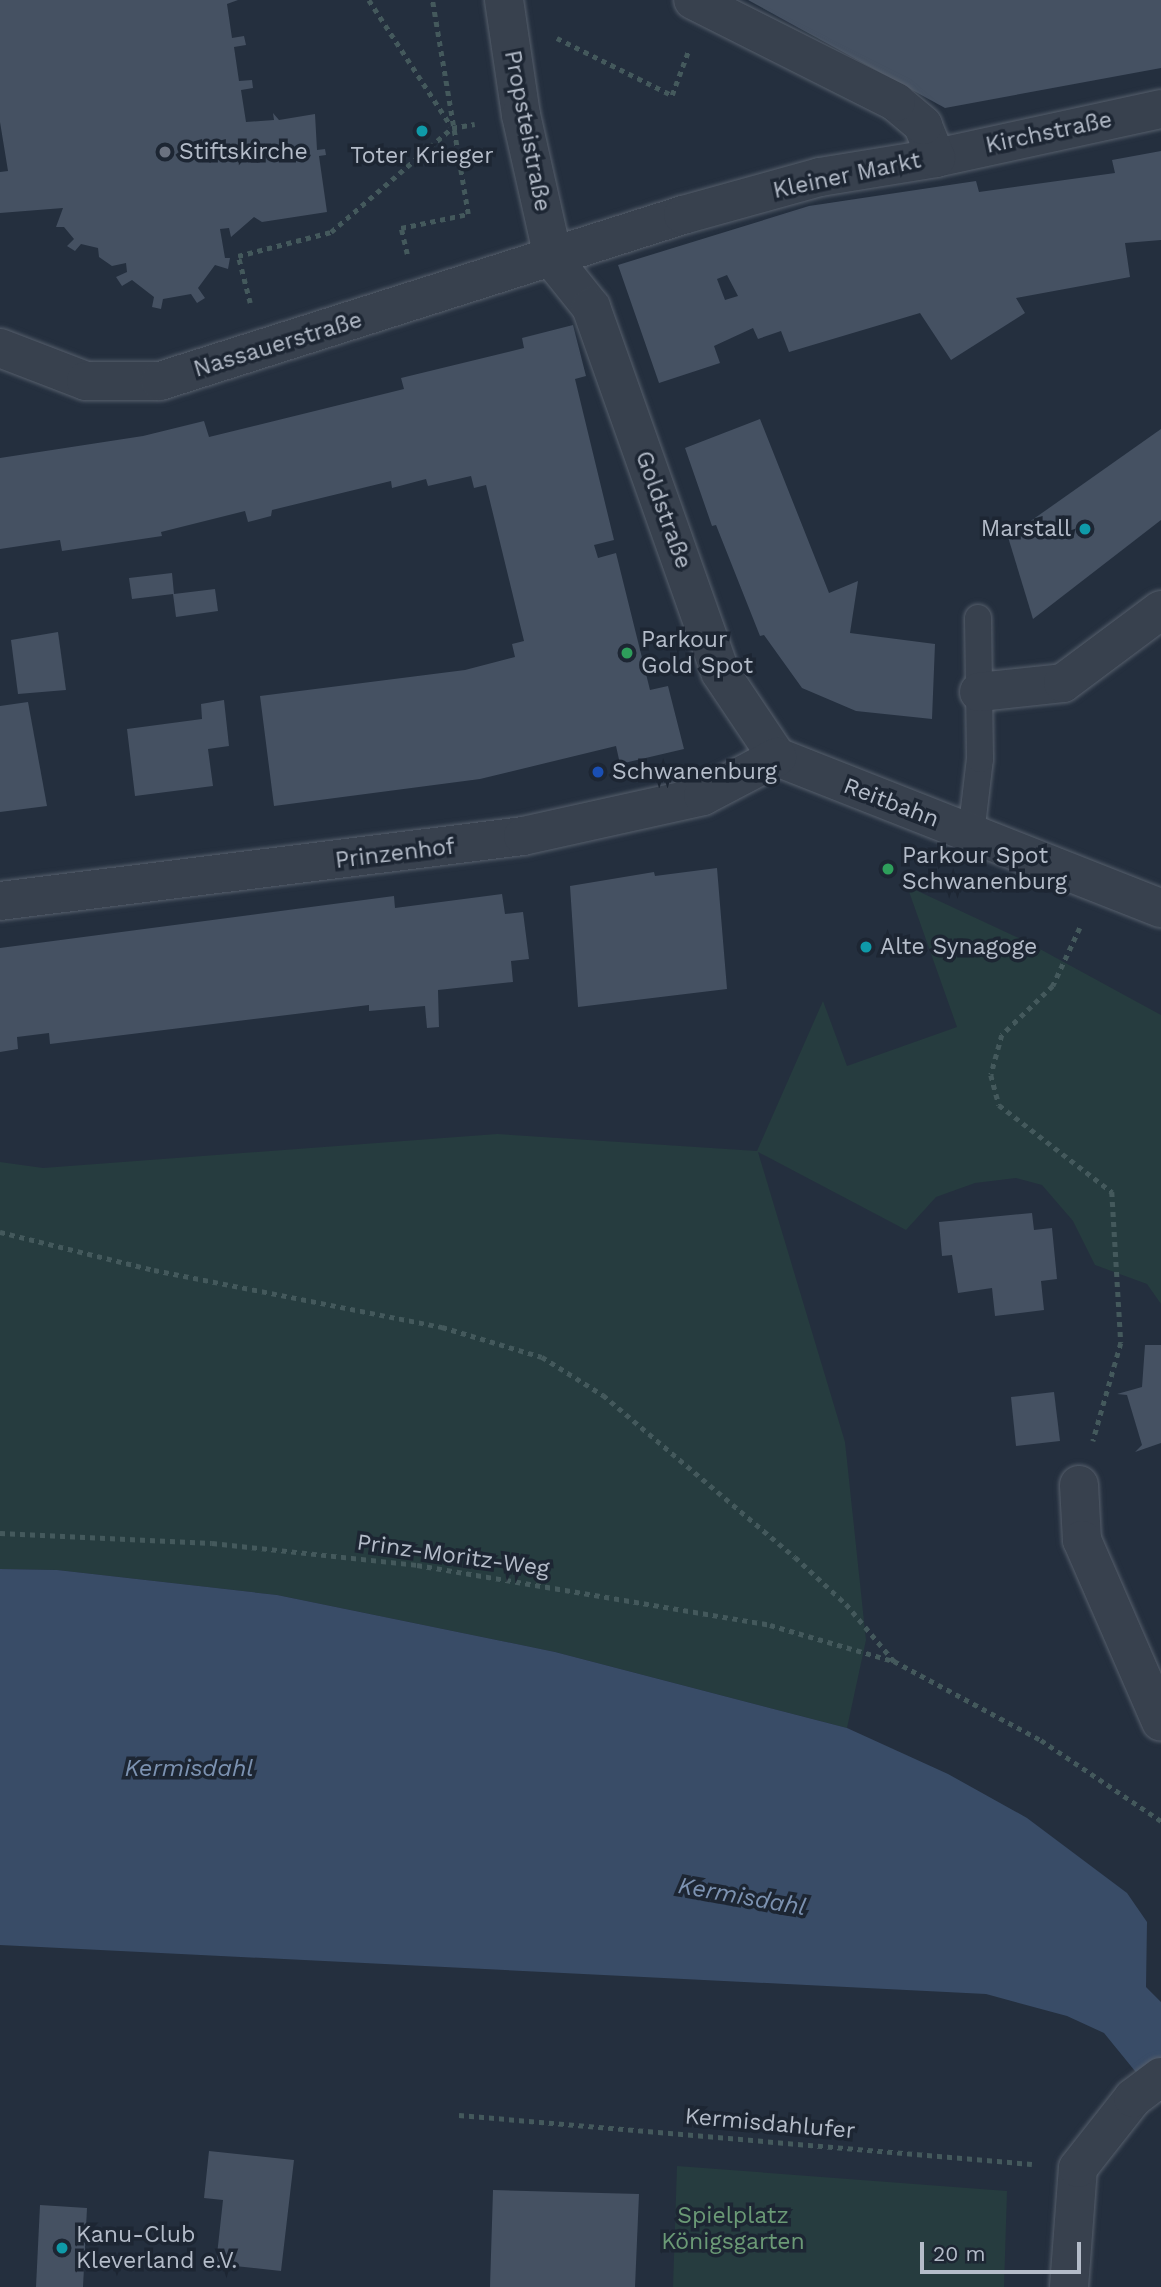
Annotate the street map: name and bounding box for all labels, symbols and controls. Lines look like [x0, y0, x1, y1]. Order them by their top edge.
street label: Propsteistraße [498, 48, 556, 214]
street label: Kirchstraße [983, 106, 1115, 160]
marker: Toter Krieger [414, 123, 430, 139]
place label: Stiftskirche [179, 138, 308, 166]
place label: Toter Krieger [350, 142, 494, 170]
marker: Stiftskirche [157, 144, 173, 160]
street label: Kleiner Markt [770, 147, 924, 205]
street label: Nassauerstraße [190, 306, 366, 384]
street label: Goldstraße [629, 447, 697, 573]
place label: Marstall [981, 515, 1071, 543]
marker: Marstall [1077, 521, 1093, 537]
place label: Parkour Gold Spot [641, 626, 753, 680]
marker: Parkour Gold Spot [619, 645, 635, 661]
place label: Schwanenburg [612, 758, 777, 786]
marker: Schwanenburg [590, 764, 606, 780]
street label: Reitbahn [839, 772, 943, 834]
street label: Prinzenhof [334, 833, 456, 875]
place label: Parkour Spot Schwanenburg [902, 842, 1067, 896]
marker: Parkour Spot Schwanenburg [880, 861, 896, 877]
place label: Alte Synagoge [880, 933, 1037, 961]
marker: Alte Synagoge [858, 939, 874, 955]
street label: Prinz-Moritz-Weg [355, 1529, 551, 1583]
water label: Kermisdahl [124, 1755, 254, 1783]
water label: Kermisdahl [676, 1872, 808, 1922]
street label: Kermisdahlufer [684, 2103, 856, 2145]
park label: Spielplatz Königsgarten [661, 2202, 805, 2256]
place label: Kanu-Club Kleverland e.V. [76, 2221, 237, 2275]
scale bar [923, 2228, 1084, 2272]
marker: Kanu-Club Kleverland e.V. [54, 2240, 70, 2256]
text: 20 m [933, 2241, 985, 2266]

